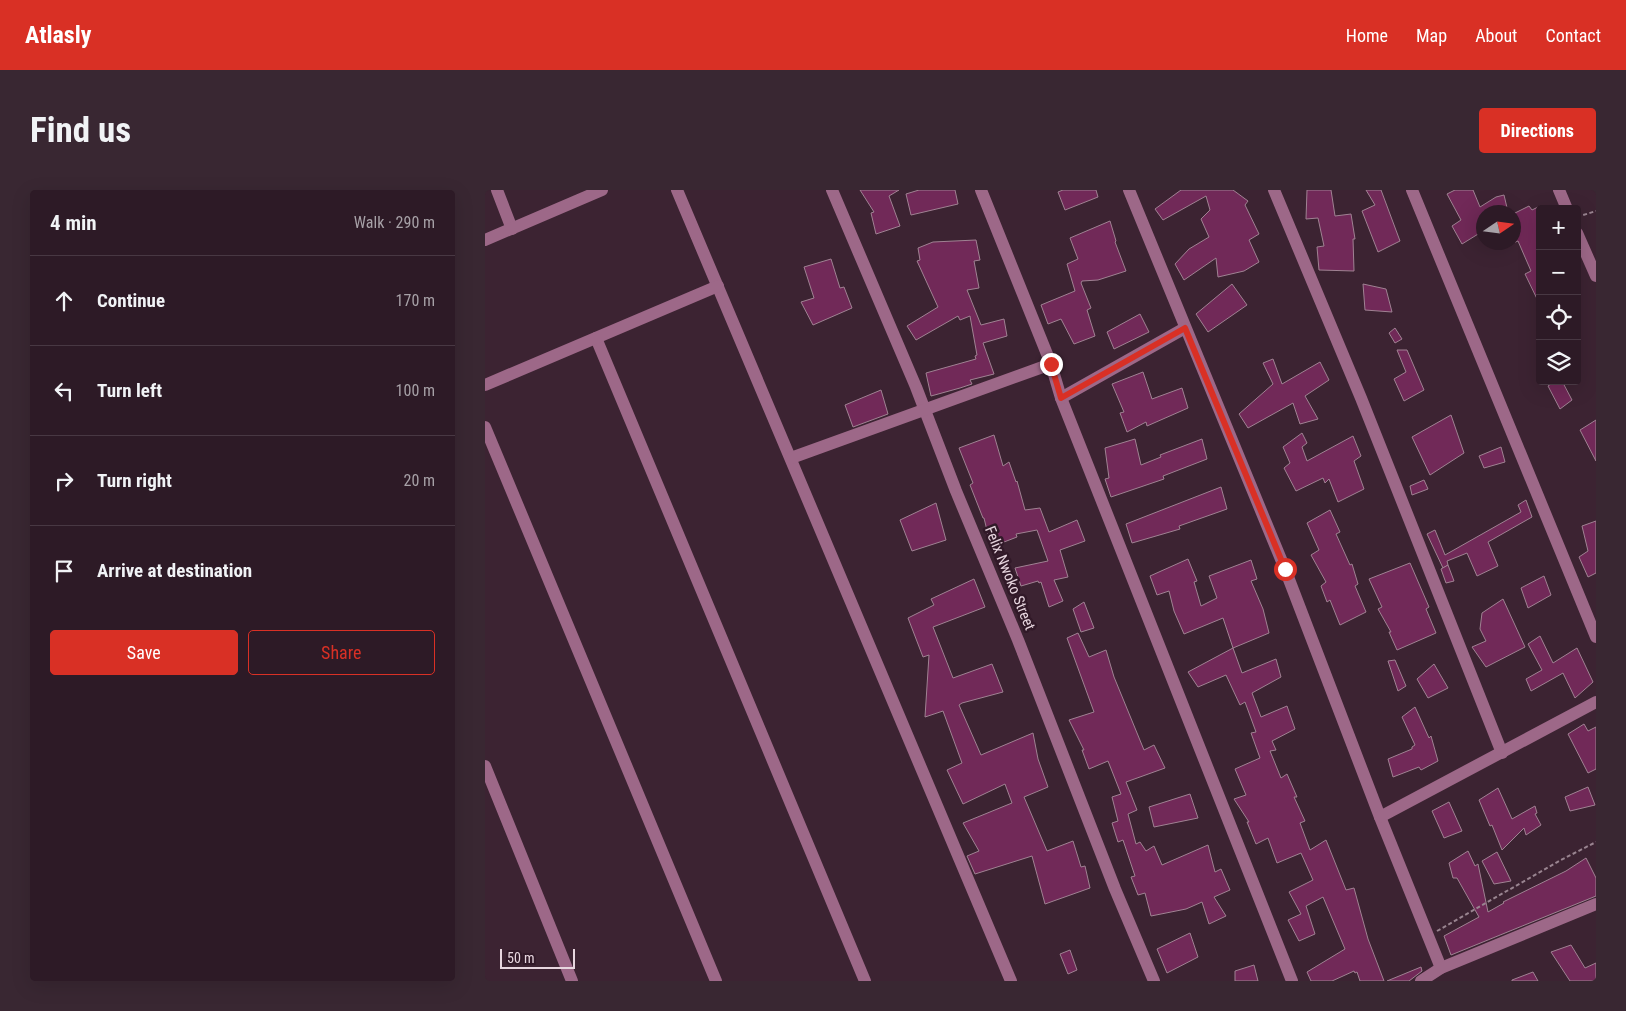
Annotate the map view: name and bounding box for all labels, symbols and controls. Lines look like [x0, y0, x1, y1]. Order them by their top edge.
text: Atlasly [25, 21, 91, 49]
text: Home [1346, 25, 1388, 46]
text: Map [1416, 25, 1447, 46]
text: About [1475, 25, 1517, 46]
text: Contact [1545, 25, 1601, 46]
button: Directions [1479, 108, 1596, 153]
text: Find us [30, 110, 131, 151]
north arrow [1476, 205, 1521, 250]
map controls [1536, 205, 1581, 385]
button: + [1536, 205, 1581, 250]
text: 4 min [50, 211, 97, 235]
text: Walk · 290 m [354, 213, 435, 232]
button: − [1536, 250, 1581, 295]
icon: ahead [50, 287, 78, 315]
text: Continue [97, 289, 165, 312]
text: 170 m [396, 291, 435, 310]
button: locate [1536, 295, 1581, 340]
button: layers [1536, 340, 1581, 385]
route end [1040, 353, 1063, 376]
icon: left [50, 377, 78, 405]
text: Turn left [97, 379, 162, 402]
text: 100 m [396, 381, 435, 400]
icon: right [50, 467, 78, 495]
text: Turn right [97, 469, 172, 492]
text: 20 m [403, 471, 435, 490]
street label: Felix Nwoko Street [981, 523, 1039, 633]
icon: arrive [50, 557, 78, 585]
route start [1274, 558, 1297, 581]
text: Arrive at destination [97, 559, 252, 582]
button: Save [50, 630, 238, 675]
button: Share [248, 630, 435, 675]
scale bar [500, 946, 575, 969]
text: 50 m [507, 950, 535, 966]

